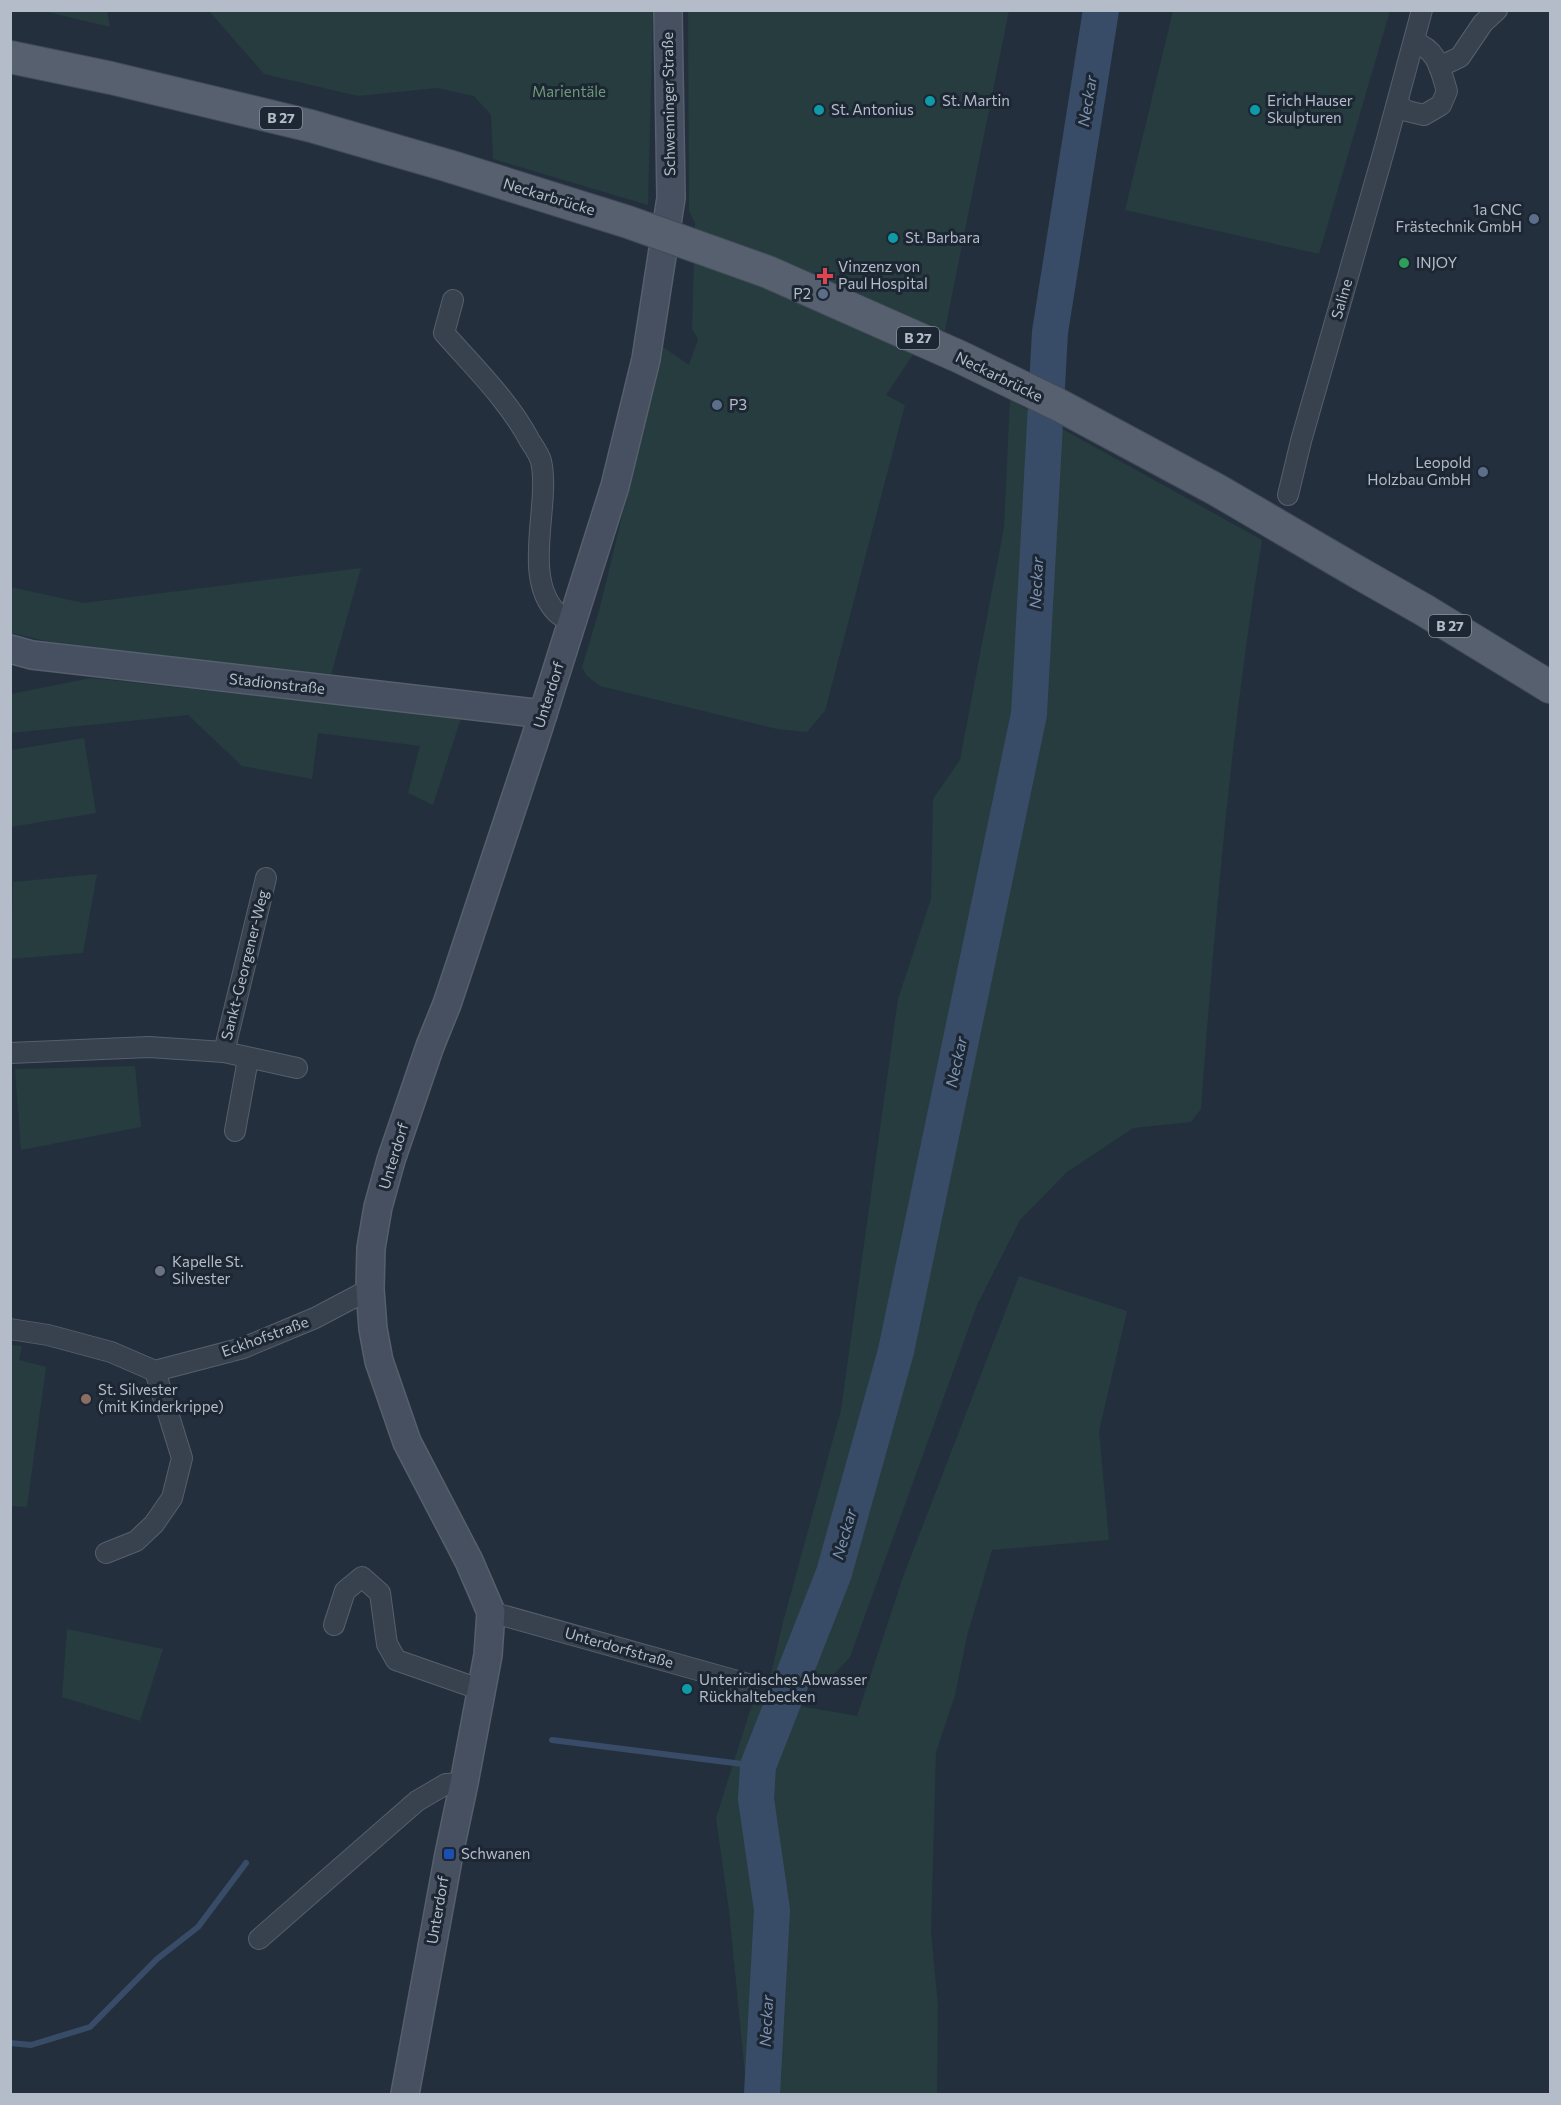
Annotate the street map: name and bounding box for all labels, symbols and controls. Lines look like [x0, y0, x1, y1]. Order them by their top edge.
street label: Schwenninger Straße [658, 32, 678, 176]
water label: Neckar [1073, 73, 1100, 128]
park label: Marientäle [532, 82, 606, 100]
place label: St. Martin [942, 91, 1010, 109]
place label: Erich Hauser Skulpturen [1267, 91, 1353, 126]
marker: St. Martin [923, 94, 937, 108]
place label: St. Antonius [831, 100, 914, 118]
marker: St. Antonius [812, 103, 826, 117]
marker: Erich Hauser Skulpturen [1248, 103, 1262, 117]
road number: B 27 [260, 107, 302, 129]
street label: Neckarbrücke [501, 174, 597, 219]
place label: 1a CNC Frästechnik GmbH [1396, 200, 1522, 235]
marker: 1a CNC Frästechnik GmbH [1527, 212, 1541, 226]
place label: St. Barbara [905, 228, 980, 246]
marker: St. Barbara [886, 231, 900, 245]
place label: INJOY [1416, 253, 1458, 271]
marker: INJOY [1397, 256, 1411, 270]
place label: Vinzenz von Paul Hospital [838, 257, 928, 292]
marker: Vinzenz von Paul Hospital [816, 267, 834, 285]
street label: Saline [1327, 277, 1355, 321]
place label: P2 [793, 284, 811, 302]
marker: P2 [816, 287, 830, 301]
road number: B 27 [897, 327, 939, 349]
street label: Neckarbrücke [953, 347, 1046, 405]
place label: P3 [729, 395, 747, 413]
marker: P3 [710, 398, 724, 412]
place label: Leopold Holzbau GmbH [1367, 453, 1471, 488]
marker: Leopold Holzbau GmbH [1476, 465, 1490, 479]
water label: Neckar [1025, 556, 1046, 609]
road number: B 27 [1429, 615, 1471, 637]
street label: Unterdorf [529, 659, 567, 730]
street label: Stadionstraße [228, 669, 326, 697]
street label: Sankt-Georgener-Weg [217, 888, 271, 1042]
water label: Neckar [941, 1034, 970, 1089]
street label: Unterdorf [374, 1120, 412, 1191]
place label: Kapelle St. Silvester [172, 1252, 243, 1287]
marker: Kapelle St. Silvester [153, 1264, 167, 1278]
street label: Eckhofstraße [219, 1312, 311, 1360]
place label: St. Silvester (mit Kinderkrippe) [98, 1380, 224, 1415]
marker: St. Silvester (mit Kinderkrippe) [79, 1392, 93, 1406]
water label: Neckar [827, 1506, 860, 1561]
street label: Unterdorfstraße [563, 1623, 676, 1671]
place label: Unterirdisches Abwasser Rückhaltebecken [699, 1670, 867, 1705]
marker: Unterirdisches Abwasser Rückhaltebecken [680, 1682, 694, 1696]
place label: Schwanen [461, 1844, 530, 1862]
marker: Schwanen [442, 1847, 456, 1861]
street label: Unterdorf [422, 1874, 452, 1945]
water label: Neckar [755, 1994, 776, 2047]

